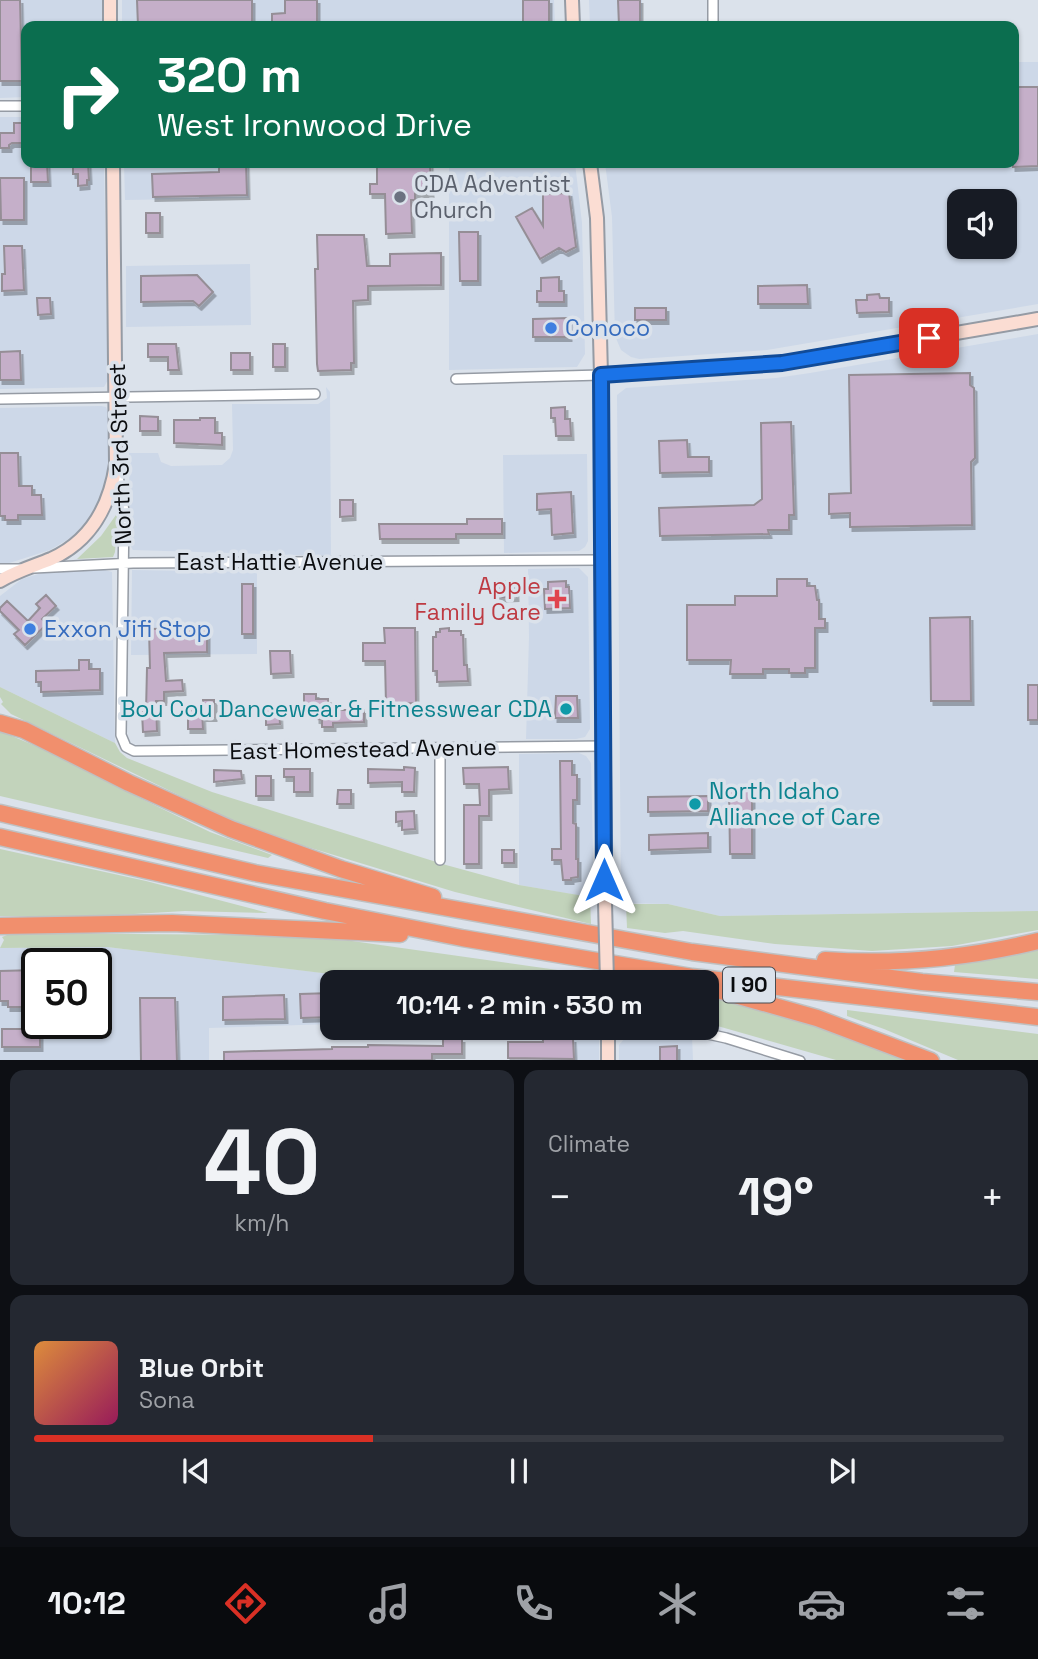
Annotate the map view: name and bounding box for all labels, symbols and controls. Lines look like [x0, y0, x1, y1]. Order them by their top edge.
text: 320 m [157, 44, 302, 106]
icon: right [42, 49, 133, 140]
text: West Ironwood Drive [157, 105, 472, 145]
place label: CDA Adventist Church [414, 169, 571, 225]
marker: CDA Adventist Church [392, 189, 408, 205]
map controls [947, 189, 1017, 259]
button: sound [947, 189, 1017, 259]
pin [899, 308, 959, 368]
place label: Conoco [565, 313, 650, 343]
icon: arrive [910, 319, 948, 357]
marker: Conoco [543, 320, 559, 336]
street label: North 3rd Street [102, 363, 138, 545]
street label: East Hattie Avenue [177, 547, 383, 577]
place label: Apple Family Care [415, 571, 541, 627]
marker: Apple Family Care [547, 589, 567, 609]
place label: Exxon Jifi Stop [44, 614, 211, 644]
marker: Exxon Jifi Stop [22, 621, 38, 637]
place label: Bou Cou Dancewear & Fitnesswear CDA [120, 694, 552, 724]
marker: Bou Cou Dancewear & Fitnesswear CDA [558, 701, 574, 717]
street label: East Homestead Avenue [229, 732, 497, 766]
place label: North Idaho Alliance of Care [709, 776, 881, 832]
marker: North Idaho Alliance of Care [687, 796, 703, 812]
position arrow [567, 843, 641, 917]
speed limit sign: 50 [21, 948, 112, 1039]
road number: I 90 [723, 968, 775, 1002]
text: 10:14 · 2 min · 530 m [396, 988, 643, 1022]
text: 40 [204, 1104, 320, 1221]
text: Climate [548, 1129, 630, 1159]
text: 19° [738, 1164, 814, 1230]
text: − [548, 1173, 572, 1221]
text: + [980, 1173, 1004, 1221]
text: km/h [235, 1208, 289, 1238]
text: Blue Orbit [139, 1351, 264, 1385]
text: Sona [139, 1385, 195, 1415]
icon: previous [177, 1452, 215, 1490]
icon: pause [500, 1452, 538, 1490]
icon: next [823, 1452, 861, 1490]
icon: directions [221, 1579, 270, 1628]
icon: music [365, 1579, 414, 1628]
icon: phone [509, 1579, 558, 1628]
icon: climate [653, 1579, 702, 1628]
icon: car [797, 1579, 846, 1628]
icon: filters [941, 1579, 990, 1628]
text: 10:12 [48, 1583, 126, 1623]

